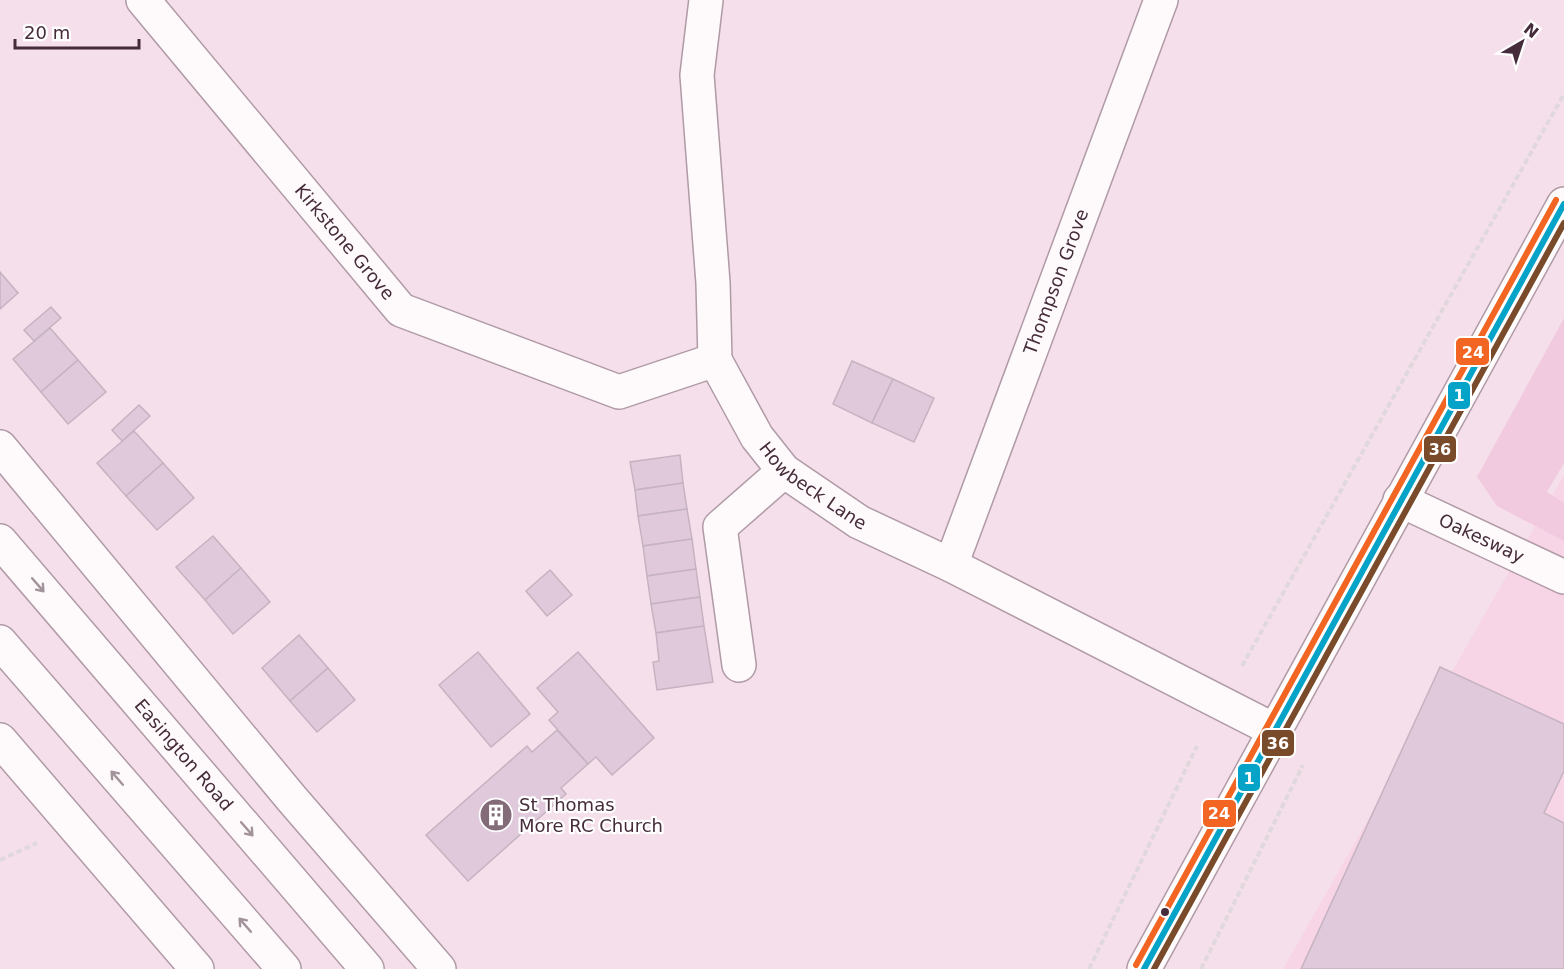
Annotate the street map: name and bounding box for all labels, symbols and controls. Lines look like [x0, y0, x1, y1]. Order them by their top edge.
scale bar [15, 12, 140, 50]
north arrow [1492, 12, 1552, 72]
text: N [1520, 19, 1542, 42]
text: 20 m [24, 22, 70, 43]
street label: Kirkstone Grove [291, 180, 399, 304]
street label: Thompson Grove [1019, 206, 1092, 358]
line badge: 24 [1455, 337, 1490, 366]
text: 24 [1462, 343, 1484, 362]
line badge: 1 [1447, 381, 1471, 410]
text: 1 [1453, 386, 1465, 405]
line badge: 36 [1423, 435, 1457, 463]
street label: Howbeck Lane [755, 438, 870, 534]
text: 36 [1429, 440, 1451, 459]
street label: Oakesway [1436, 509, 1528, 567]
one-way arrow [31, 577, 45, 592]
street label: Easington Road [130, 695, 238, 815]
line badge: 36 [1261, 729, 1295, 757]
text: 36 [1267, 734, 1289, 753]
line badge: 1 [1237, 763, 1261, 792]
text: 1 [1243, 769, 1255, 788]
one-way arrow [111, 770, 124, 786]
place label: St Thomas More RC Church [519, 794, 663, 836]
building icon: St Thomas More RC Church [478, 797, 514, 833]
line badge: 24 [1202, 799, 1237, 828]
text: 24 [1208, 804, 1230, 823]
one-way arrow [240, 821, 254, 836]
unlabelled marker [1159, 906, 1171, 918]
one-way arrow [238, 918, 252, 933]

